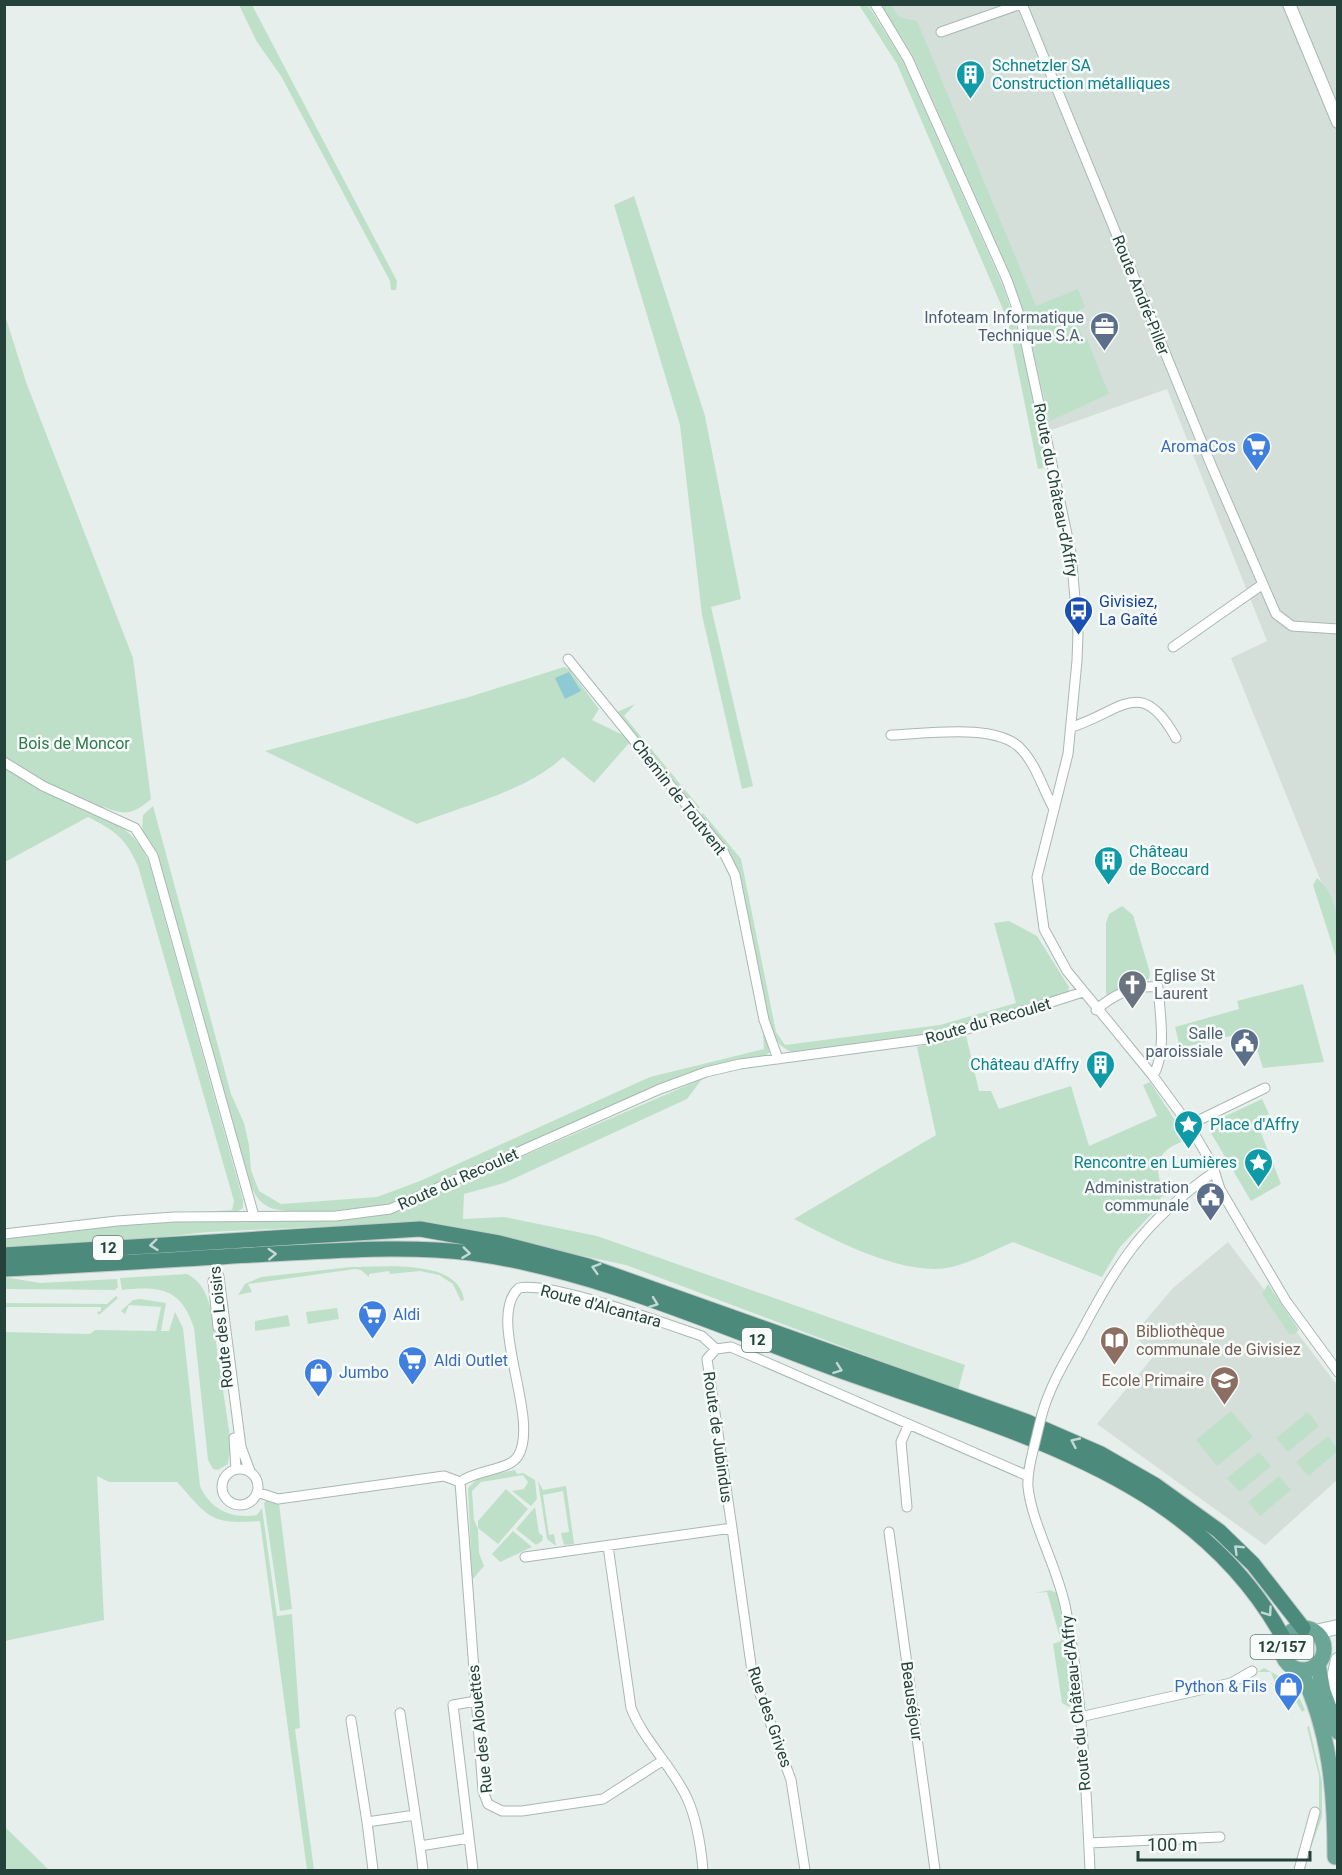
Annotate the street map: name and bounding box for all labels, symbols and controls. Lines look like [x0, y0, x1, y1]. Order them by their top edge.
place label: Schnetzler SA Construction métalliques [992, 56, 1170, 93]
building icon: Schnetzler SA Construction métalliques [955, 58, 987, 100]
street label: Route André-Piller [1108, 232, 1174, 358]
place label: Infoteam Informatique Technique S.A. [924, 308, 1084, 345]
office icon: Infoteam Informatique Technique S.A. [1089, 310, 1121, 352]
street label: Route du Château-d'Affry [1030, 402, 1082, 579]
supermarket icon: AromaCos [1241, 430, 1273, 472]
place label: AromaCos [1161, 437, 1236, 456]
place label: Givisiez, La Gaîté [1099, 592, 1158, 629]
bus stop icon: Givisiez, La Gaîté [1062, 594, 1094, 636]
park label: Bois de Moncor [18, 734, 130, 753]
street label: Chemin de Toutvent [628, 735, 730, 859]
place label: Château de Boccard [1129, 842, 1209, 879]
building icon: Château de Boccard [1092, 844, 1124, 886]
place label: Eglise St Laurent [1154, 966, 1215, 1003]
church icon: Eglise St Laurent [1117, 968, 1149, 1010]
street label: Route du Recoulet [923, 994, 1053, 1048]
place label: Salle paroissiale [1146, 1024, 1223, 1061]
public building icon: Salle paroissiale [1228, 1026, 1260, 1068]
building icon: Château d'Affry [1084, 1048, 1116, 1090]
place label: Château d'Affry [970, 1055, 1079, 1074]
place icon: Place d'Affry [1173, 1108, 1205, 1150]
place label: Place d'Affry [1210, 1115, 1300, 1134]
street label: Route du Recoulet [395, 1144, 521, 1214]
place icon: Rencontre en Lumières [1242, 1146, 1274, 1188]
place label: Rencontre en Lumières [1074, 1153, 1237, 1172]
place label: Administration communale [1085, 1178, 1189, 1215]
public building icon: Administration communale [1194, 1180, 1226, 1222]
road number: 12 [93, 1236, 123, 1260]
one-way arrow [149, 1238, 158, 1251]
one-way arrow [462, 1246, 471, 1259]
one-way arrow [267, 1248, 276, 1261]
one-way arrow [591, 1263, 602, 1275]
street label: Route des Loisirs [205, 1265, 237, 1389]
street label: Route d'Alcantara [538, 1281, 664, 1331]
one-way arrow [649, 1295, 659, 1308]
supermarket icon: Aldi [356, 1298, 388, 1340]
place label: Aldi [393, 1305, 420, 1324]
place label: Bibliothèque communale de Givisiez [1136, 1322, 1301, 1359]
library icon: Bibliothèque communale de Givisiez [1099, 1324, 1131, 1366]
road number: 12 [742, 1328, 772, 1352]
supermarket icon: Aldi Outlet [397, 1344, 429, 1386]
place label: Aldi Outlet [434, 1351, 508, 1370]
shop icon: Jumbo [302, 1356, 334, 1398]
one-way arrow [832, 1362, 843, 1375]
place label: Jumbo [339, 1363, 389, 1382]
school or university icon: Ecole Primaire [1209, 1364, 1241, 1406]
street label: Route de Jubindus [699, 1370, 737, 1504]
place label: Ecole Primaire [1101, 1371, 1204, 1390]
one-way arrow [1071, 1437, 1082, 1449]
one-way arrow [1234, 1545, 1245, 1556]
one-way arrow [1260, 1606, 1271, 1617]
street label: Route du Château-d'Affry [1057, 1614, 1095, 1792]
road number: 12/157 [1250, 1635, 1314, 1659]
street label: Beauséjour [897, 1660, 927, 1742]
street label: Rue des Alouettes [464, 1664, 496, 1794]
street label: Rue des Grives [744, 1664, 796, 1770]
shop icon: Python & Fils [1272, 1670, 1304, 1712]
place label: Python & Fils [1174, 1677, 1267, 1696]
scale bar [1138, 1824, 1310, 1862]
text: 100 m [1147, 1834, 1198, 1855]

